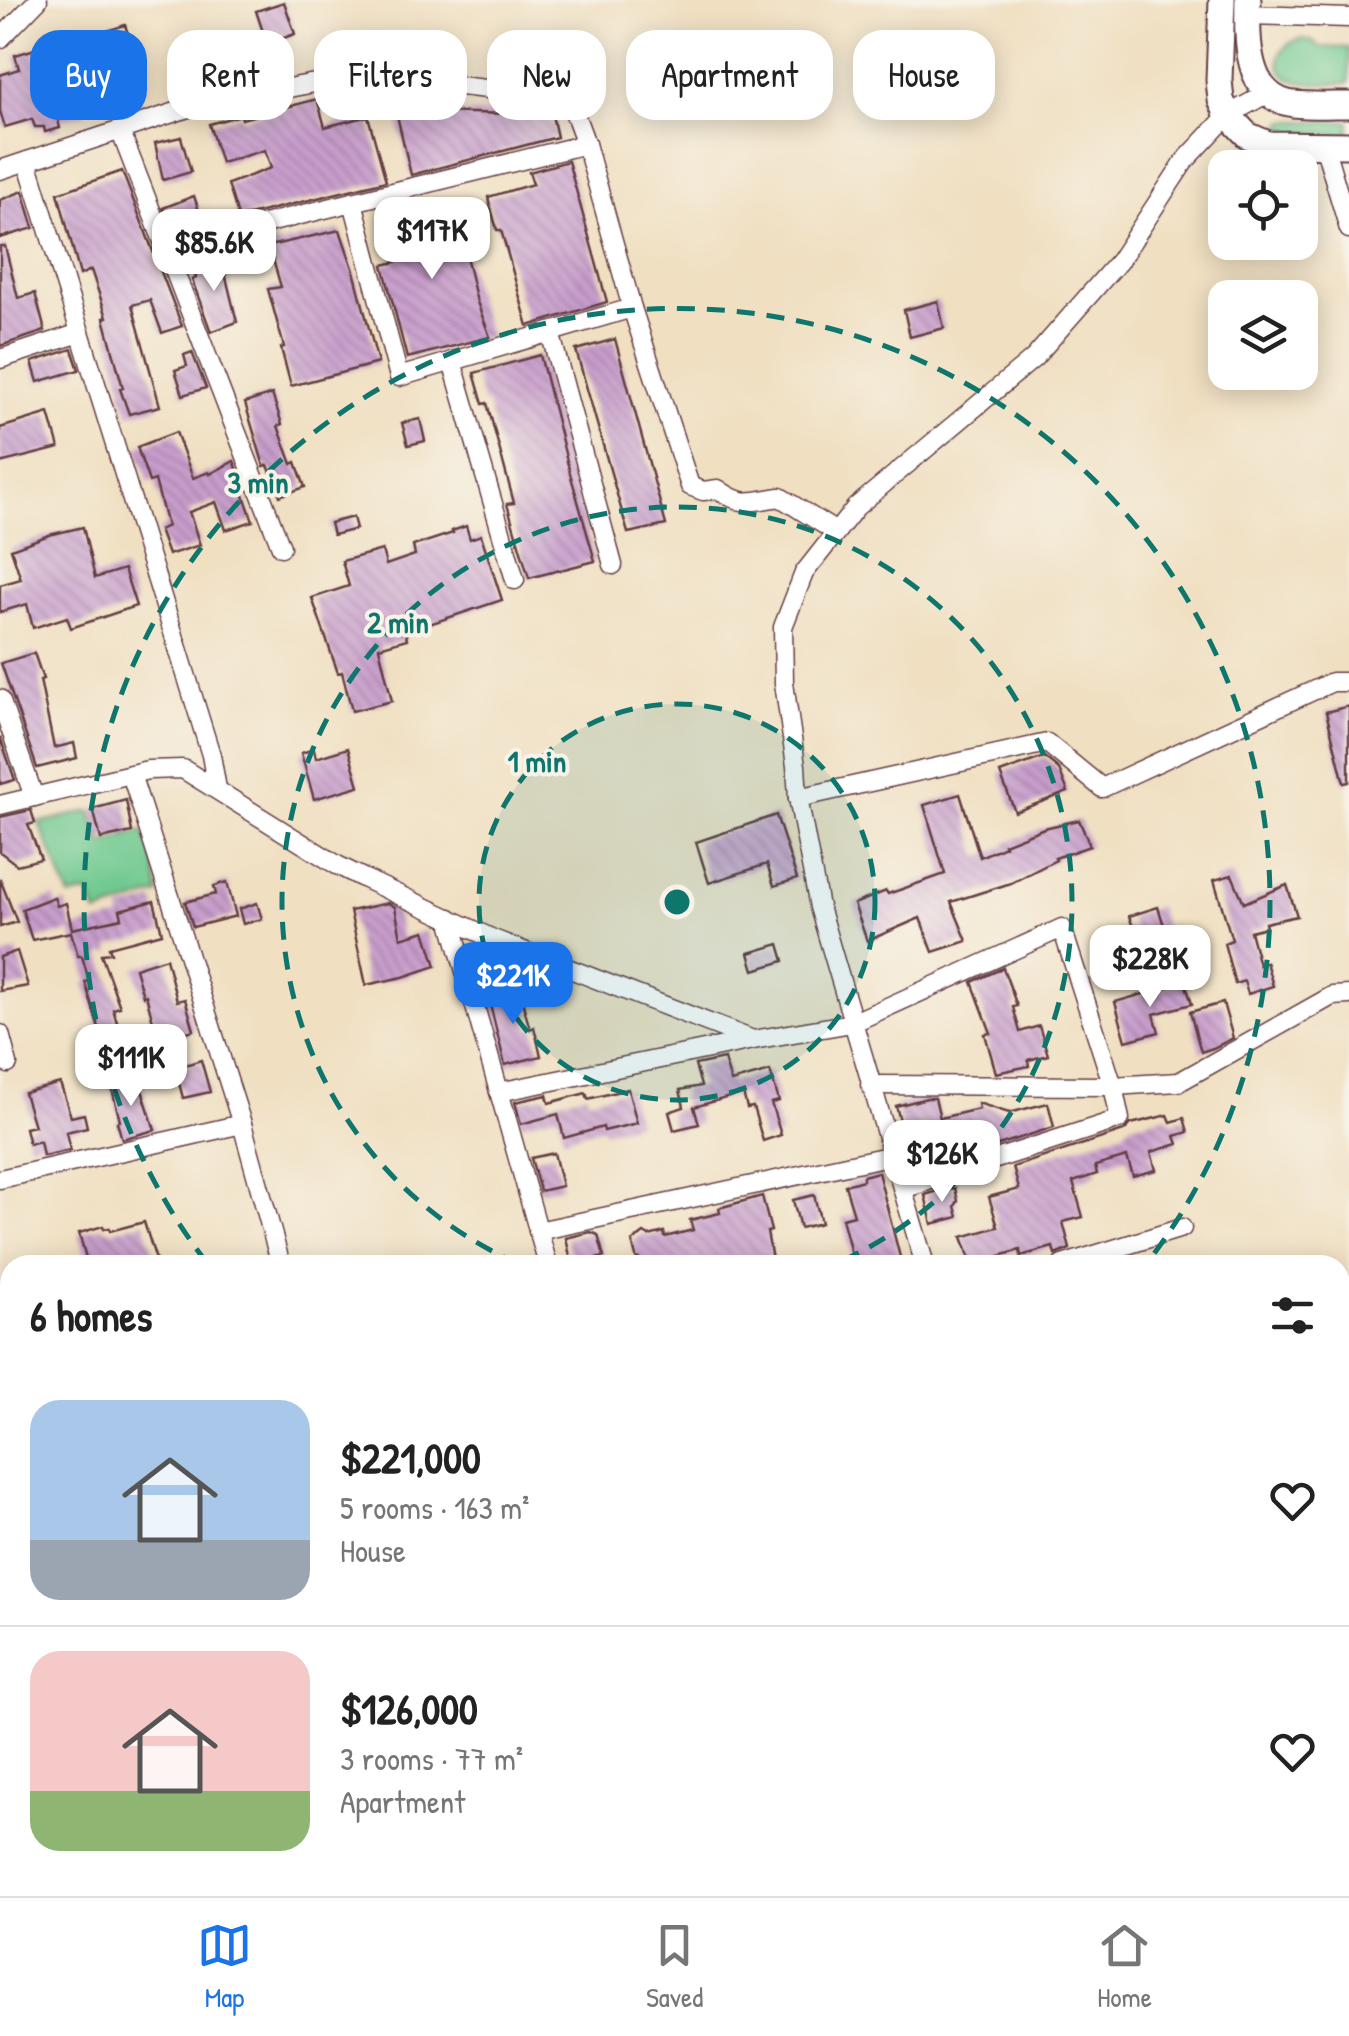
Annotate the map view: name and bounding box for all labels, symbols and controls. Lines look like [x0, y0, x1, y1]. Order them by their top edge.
chip: Buy [30, 30, 147, 120]
chip: Rent [167, 30, 294, 120]
chip: Filters [314, 30, 467, 120]
chip: New [487, 30, 606, 120]
chip: Apartment [626, 30, 833, 120]
chip: House [853, 30, 995, 120]
map controls [1208, 150, 1318, 390]
button: locate [1208, 150, 1318, 260]
pin: $117K [362, 197, 502, 282]
text: $117K [396, 208, 468, 251]
pin: $85.6K [133, 209, 295, 294]
text: $85.6K [174, 220, 254, 263]
button: layers [1208, 280, 1318, 390]
text: 3 min [227, 462, 289, 502]
text: 2 min [367, 602, 429, 642]
text: 1 min [508, 741, 566, 781]
centre of rings [659, 884, 695, 920]
pin: $228K [1080, 925, 1220, 1010]
text: $228K [1112, 936, 1188, 979]
pin: $221K [443, 942, 583, 1027]
text: $221K [476, 953, 550, 996]
pin: $111K [61, 1024, 201, 1109]
text: $111K [97, 1035, 165, 1078]
pin: $126K [872, 1120, 1012, 1205]
text: $126K [906, 1131, 978, 1174]
text: 6 homes [30, 1287, 152, 1344]
icon: filters [1265, 1288, 1320, 1343]
text: $221,000 [340, 1429, 481, 1486]
icon: home [110, 1440, 230, 1560]
icon: heart [1265, 1473, 1320, 1528]
text: 5 rooms · 163 m² [340, 1486, 529, 1529]
text: House [340, 1529, 406, 1572]
text: $126,000 [340, 1680, 478, 1737]
icon: home [110, 1691, 230, 1811]
icon: heart [1265, 1724, 1320, 1779]
text: 3 rooms · 77 m² [340, 1737, 523, 1780]
text: Apartment [340, 1780, 465, 1823]
tab: Map [197, 1918, 252, 2016]
tab: Saved [646, 1918, 703, 2016]
tab: Home [1097, 1918, 1152, 2016]

